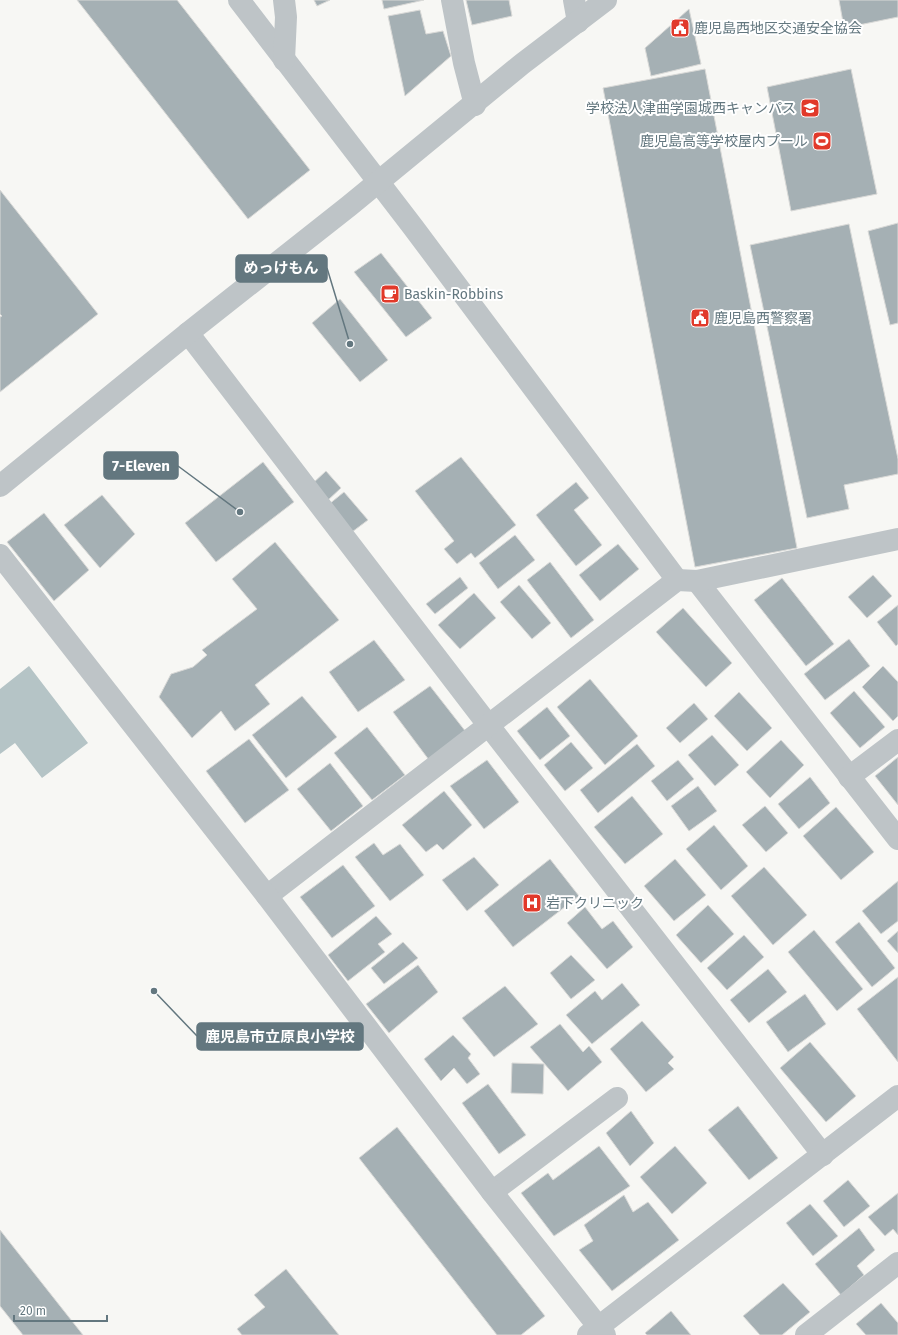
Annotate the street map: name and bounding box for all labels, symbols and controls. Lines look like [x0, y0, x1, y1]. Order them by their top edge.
public building icon: 鹿児島西地区交通安全協会 [669, 17, 691, 39]
place label: 鹿児島西地区交通安全協会 [694, 20, 862, 37]
school or university icon: 学校法人津曲学園城西キャンパス [799, 97, 821, 119]
place label: 学校法人津曲学園城西キャンパス [586, 100, 796, 117]
sports icon: 鹿児島高等学校屋内プール [811, 130, 833, 152]
place label: 鹿児島高等学校屋内プール [640, 133, 808, 150]
callout: めっけもん [236, 255, 327, 282]
text: めっけもん [243, 259, 319, 277]
cafe icon: Baskin-Robbins [379, 283, 401, 305]
place label: Baskin-Robbins [404, 286, 504, 303]
public building icon: 鹿児島西警察署 [689, 307, 711, 329]
place label: 鹿児島西警察署 [714, 310, 812, 327]
callout: 7-Eleven [104, 452, 178, 479]
text: 7-Eleven [112, 457, 170, 475]
hospital icon: 岩下クリニック [521, 892, 543, 914]
place label: 岩下クリニック [546, 895, 644, 912]
callout: 鹿児島市立原良小学校 [197, 1023, 363, 1050]
text: 鹿児島市立原良小学校 [205, 1028, 355, 1046]
scale bar [14, 1297, 107, 1323]
text: 20 m [20, 1304, 46, 1318]

